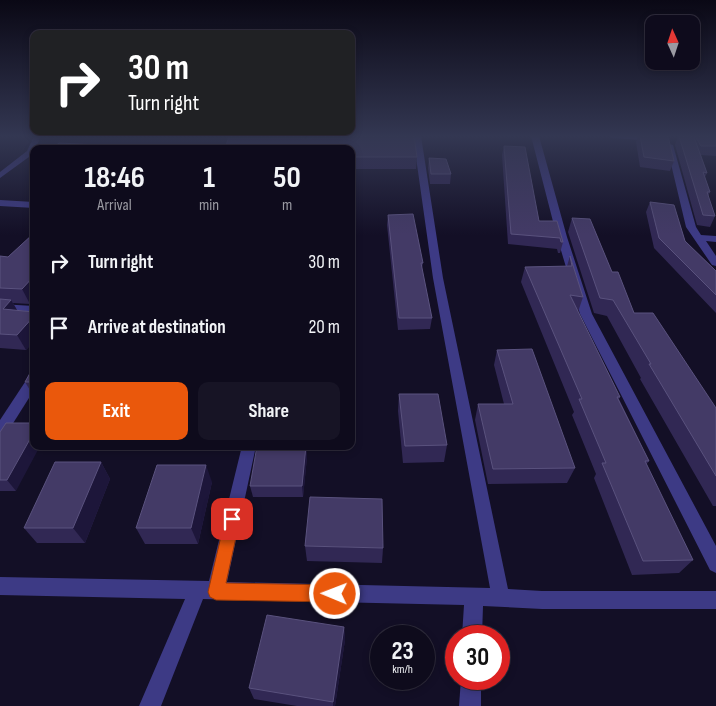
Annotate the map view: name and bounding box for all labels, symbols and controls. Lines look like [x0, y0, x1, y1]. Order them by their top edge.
north arrow [645, 15, 700, 70]
map controls [645, 15, 700, 70]
text: 30 m [128, 47, 189, 90]
icon: right [45, 50, 110, 115]
text: Turn right [128, 90, 199, 117]
text: 18:46 [84, 160, 145, 196]
text: 1 [203, 160, 215, 196]
text: 50 [273, 160, 301, 196]
text: Arrival [97, 196, 132, 215]
text: min [199, 196, 219, 215]
text: m [282, 196, 292, 215]
icon: right [45, 249, 73, 277]
text: Turn right [88, 251, 153, 274]
text: 30 m [308, 251, 340, 274]
icon: arrive [45, 314, 73, 342]
text: Arrive at destination [88, 316, 226, 339]
text: 20 m [308, 316, 340, 339]
button: Exit [45, 382, 188, 440]
button: Share [198, 382, 340, 440]
pin [211, 498, 253, 540]
icon: arrive [218, 505, 246, 533]
position arrow [308, 567, 360, 619]
speed limit sign: 30 [445, 625, 510, 690]
text: 23 [391, 636, 414, 667]
text: km/h [392, 662, 413, 677]

